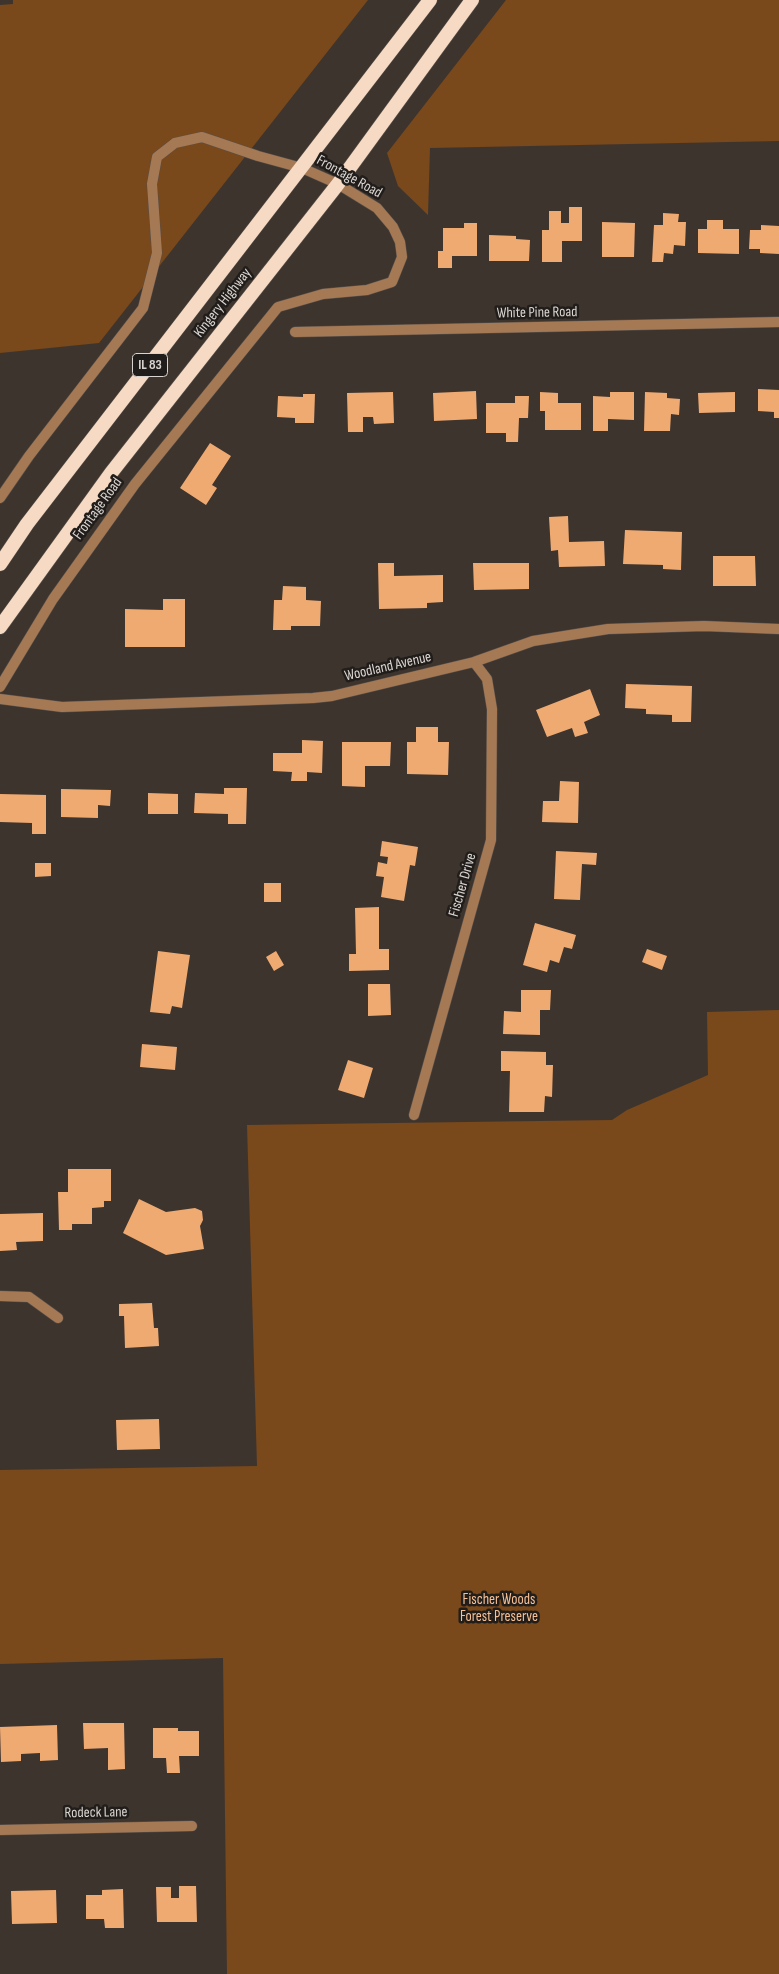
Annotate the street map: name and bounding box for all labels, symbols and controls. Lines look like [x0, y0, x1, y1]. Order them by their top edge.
street label: Frontage Road [313, 152, 385, 202]
street label: Kingery Highway [190, 265, 256, 341]
street label: White Pine Road [496, 303, 578, 323]
road number: IL 83 [132, 354, 168, 376]
street label: Frontage Road [70, 475, 126, 543]
street label: Woodland Avenue [343, 648, 433, 686]
street label: Fischer Drive [445, 851, 481, 919]
park label: Fischer Woods Forest Preserve [460, 1591, 538, 1626]
street label: Rodeck Lane [64, 1803, 128, 1823]

